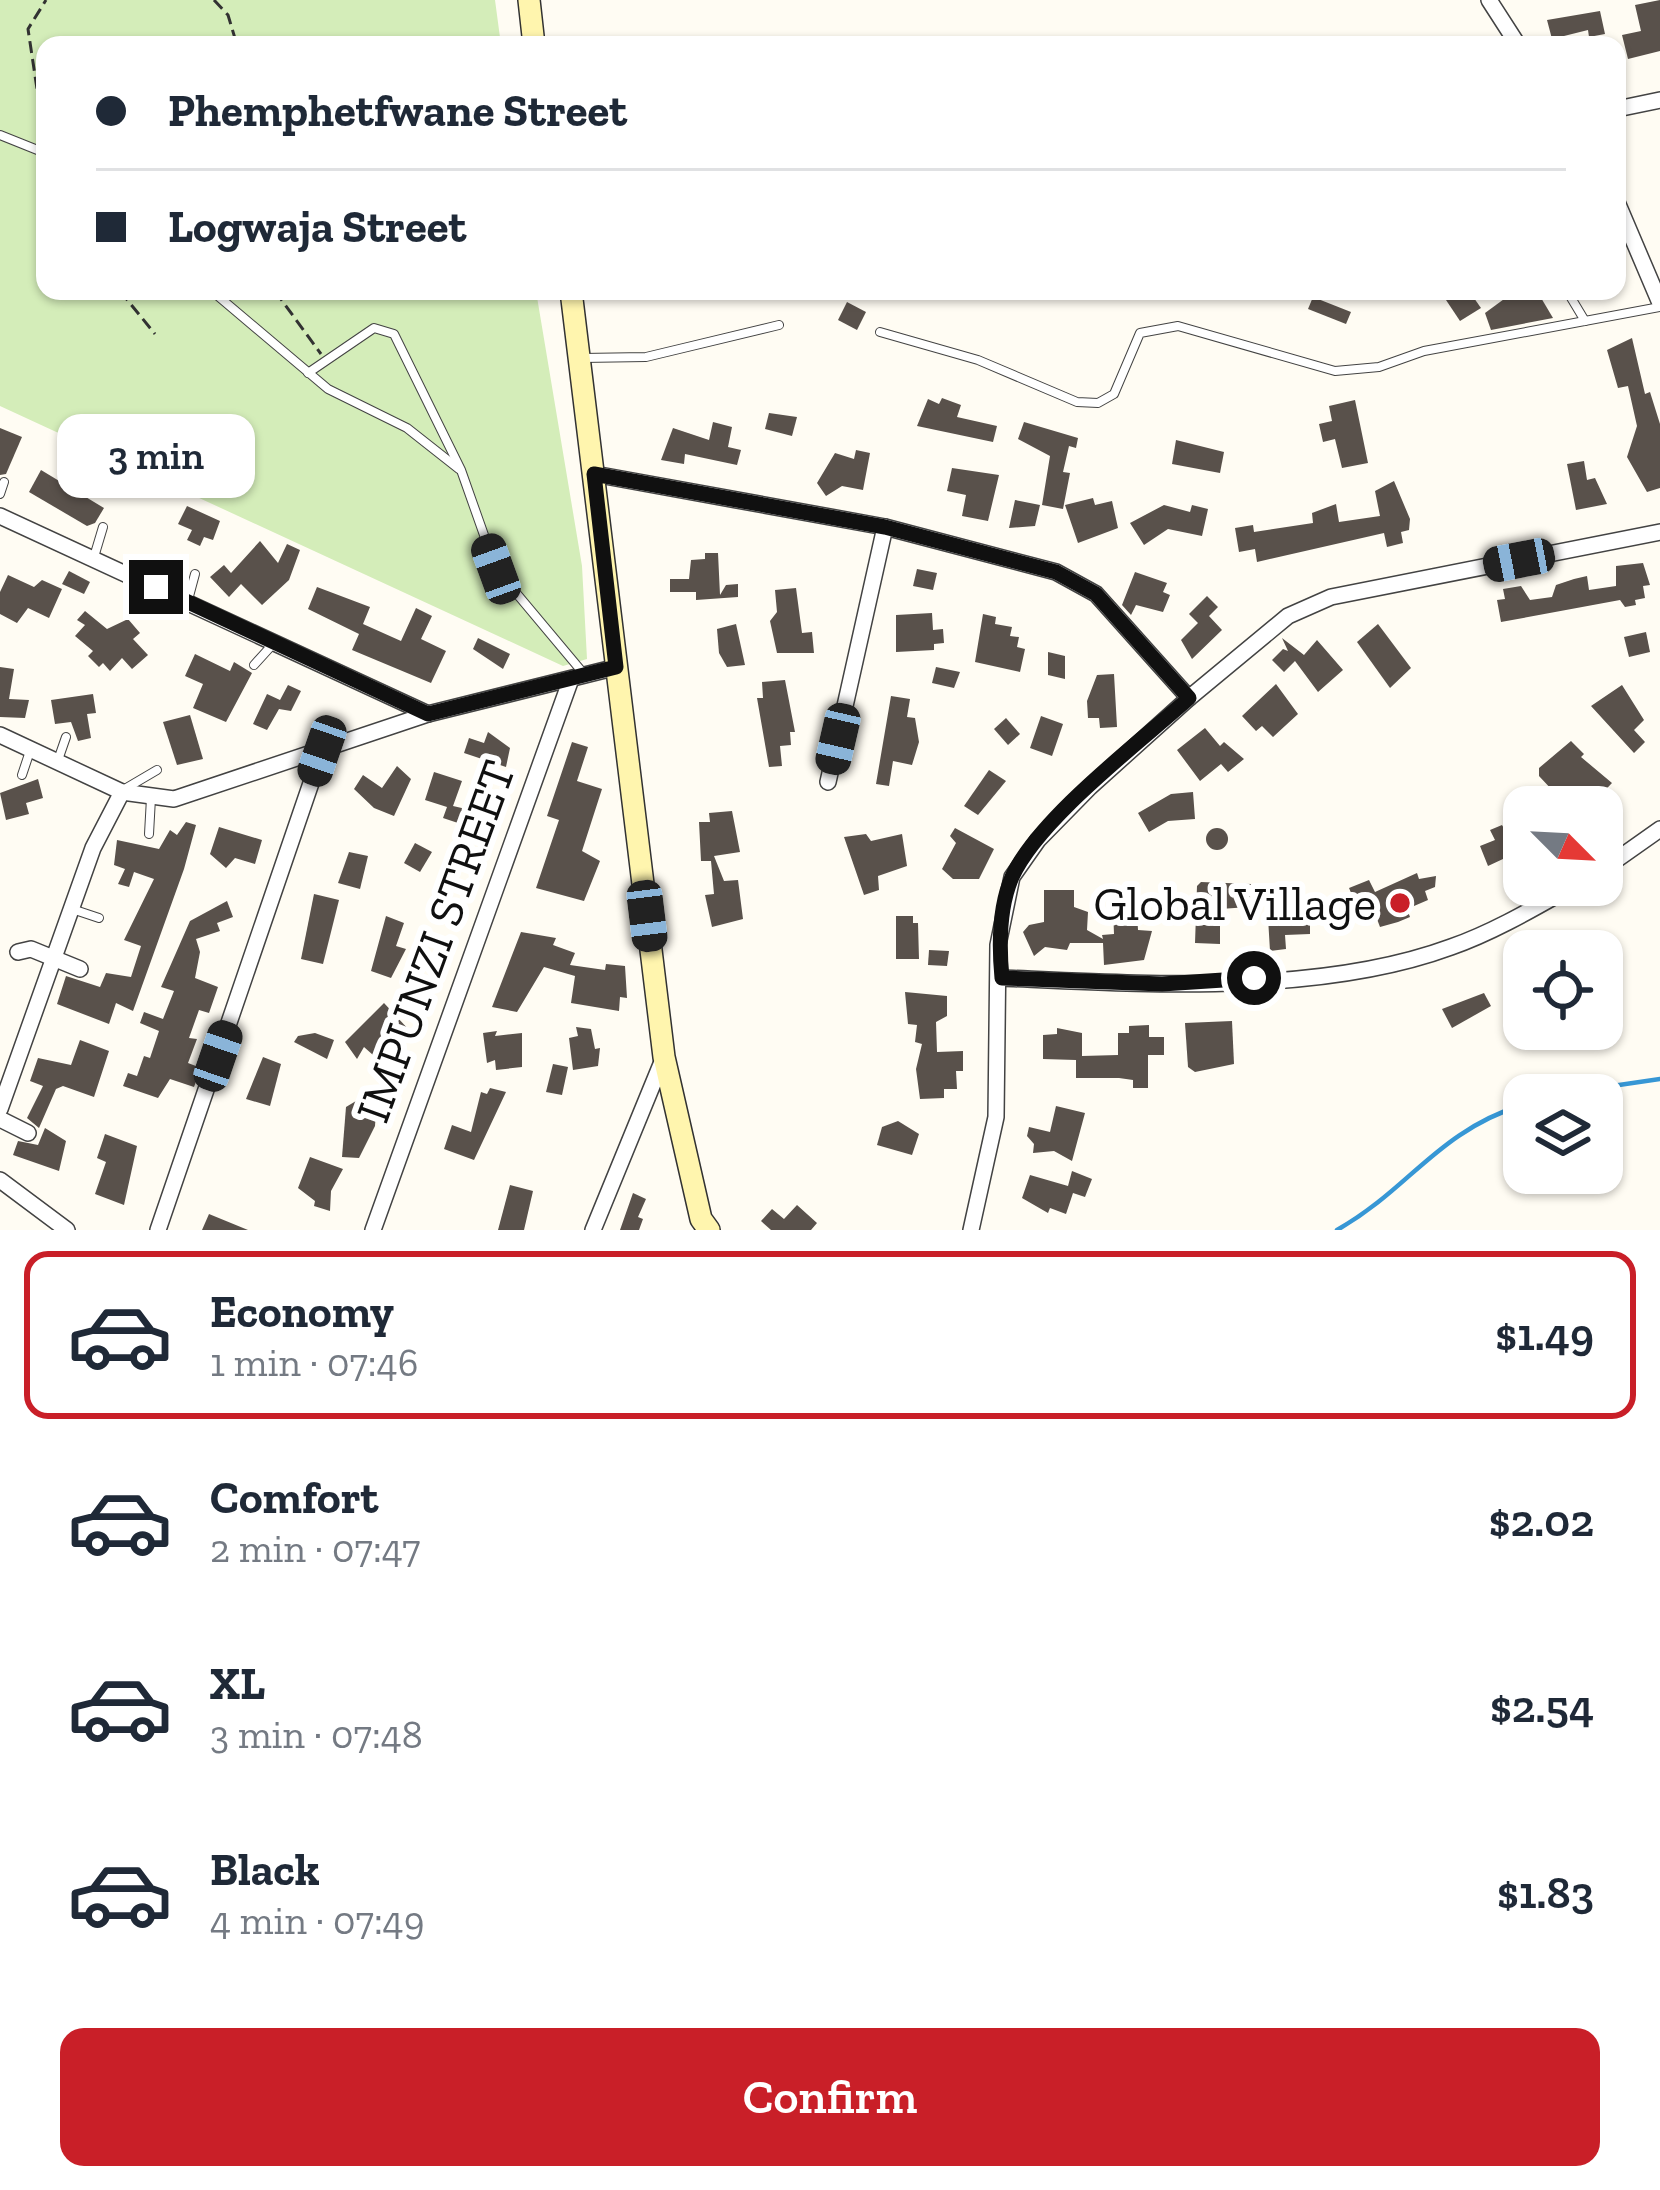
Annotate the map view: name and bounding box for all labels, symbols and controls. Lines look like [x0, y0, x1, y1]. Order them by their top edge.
text: Phemphetfwane Street [168, 84, 627, 138]
text: Logwaja Street [168, 200, 466, 254]
callout: 3 min [57, 413, 255, 497]
text: 3 min [108, 432, 204, 479]
car [467, 529, 525, 609]
car [1480, 535, 1558, 585]
route end [129, 560, 183, 614]
car [812, 700, 864, 778]
car [293, 711, 351, 791]
street label: IMPUNZI STREET [344, 753, 527, 1130]
north arrow [1503, 786, 1623, 906]
map controls [1503, 786, 1623, 1194]
place label: Global Village [1093, 875, 1376, 932]
car [625, 878, 669, 954]
marker: Global Village [1387, 890, 1413, 916]
button: locate [1503, 930, 1623, 1050]
route start [1227, 951, 1281, 1005]
car [189, 1016, 247, 1096]
button: layers [1503, 1074, 1623, 1194]
icon: car [66, 1281, 174, 1389]
text: Economy [210, 1285, 394, 1339]
text: $1.49 [1495, 1308, 1594, 1362]
text: 1 min · 07:46 [210, 1339, 418, 1386]
icon: car [66, 1467, 174, 1575]
text: Comfort [210, 1471, 378, 1525]
text: $2.02 [1489, 1494, 1594, 1548]
text: 2 min · 07:47 [210, 1525, 420, 1572]
icon: car [66, 1653, 174, 1761]
text: XL [210, 1657, 265, 1711]
text: $2.54 [1490, 1680, 1594, 1734]
text: 3 min · 07:48 [210, 1711, 423, 1758]
icon: car [66, 1839, 174, 1947]
text: Black [210, 1843, 320, 1897]
text: $1.83 [1497, 1866, 1594, 1920]
text: 4 min · 07:49 [210, 1897, 424, 1944]
button: Confirm [60, 2028, 1600, 2166]

